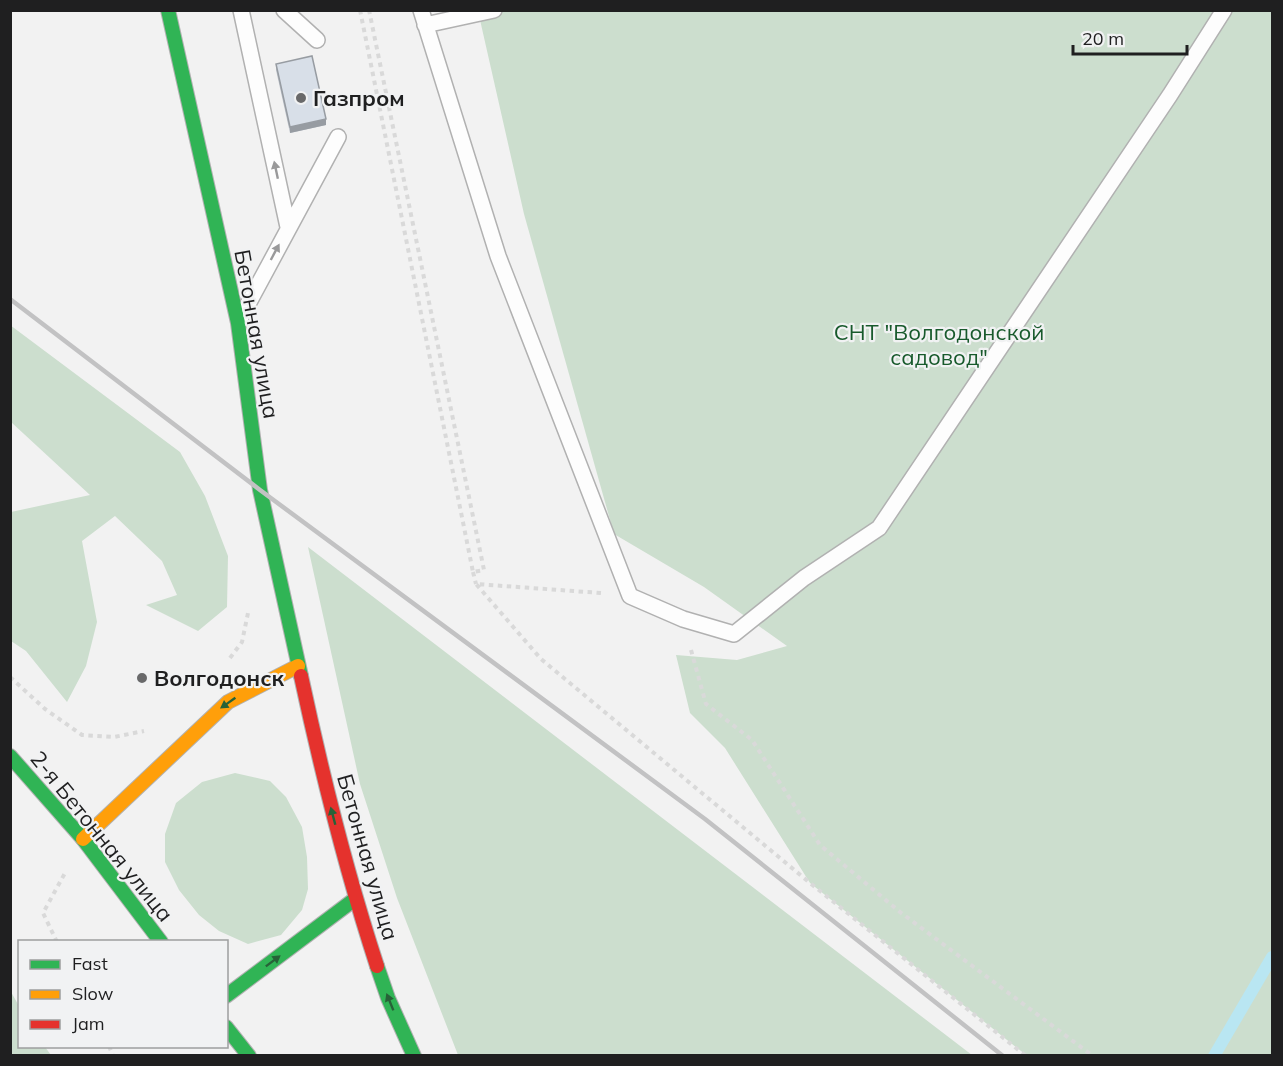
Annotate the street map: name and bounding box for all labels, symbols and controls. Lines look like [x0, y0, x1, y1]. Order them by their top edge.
scale bar [1073, 18, 1187, 56]
text: 20 m [1082, 27, 1124, 50]
place label: Газпром [313, 84, 405, 112]
marker: Газпром [294, 91, 308, 105]
one-way arrow [271, 160, 280, 179]
one-way arrow [270, 244, 280, 261]
street label: Бетонная улица [228, 247, 286, 421]
park label: СНТ "Волгодонской садовод" [834, 318, 1044, 371]
place label: Волгодонск [154, 664, 285, 692]
marker: Волгодонск [135, 671, 149, 685]
one-way arrow [221, 697, 237, 709]
street label: 2-я Бетонная улица [24, 745, 180, 927]
street label: Бетонная улица [331, 771, 405, 943]
one-way arrow [327, 807, 337, 825]
legend [18, 940, 228, 1048]
text: Fast [72, 952, 108, 975]
one-way arrow [266, 955, 281, 967]
text: Slow [72, 982, 114, 1005]
one-way arrow [385, 993, 394, 1011]
text: Jam [72, 1012, 105, 1035]

